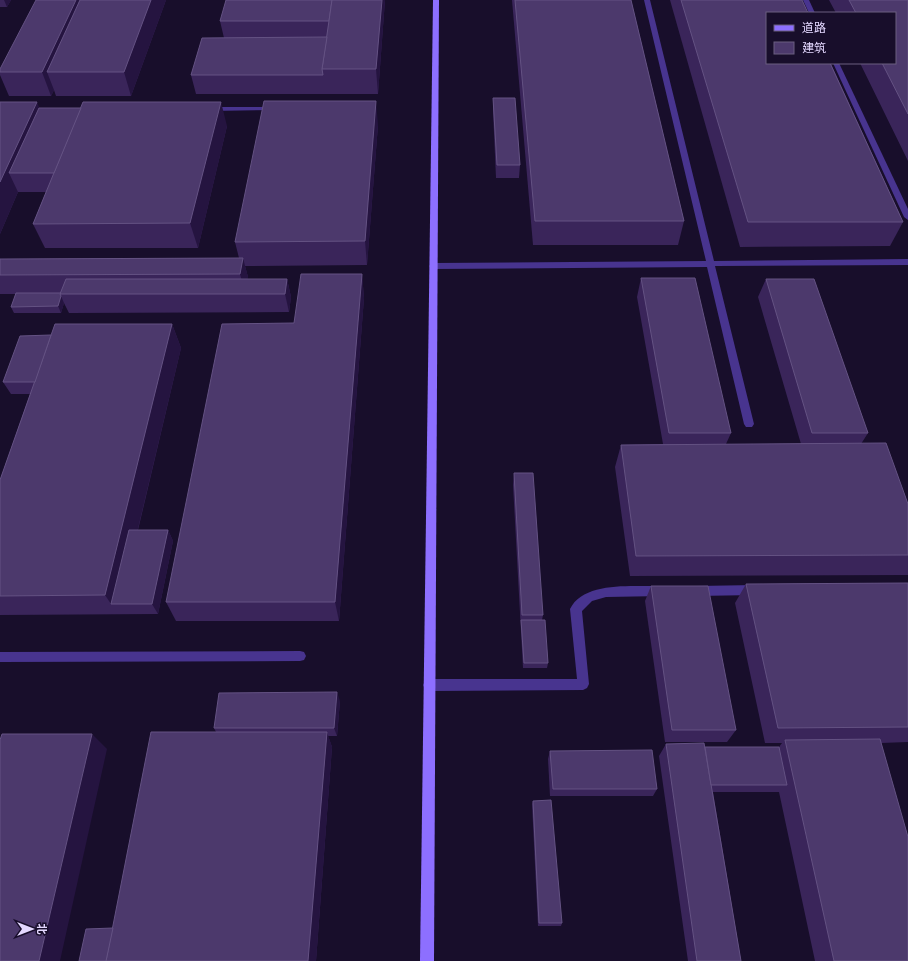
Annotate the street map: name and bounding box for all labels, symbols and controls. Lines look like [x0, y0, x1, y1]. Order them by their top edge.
legend [766, 12, 896, 64]
text: 道路 [802, 19, 826, 36]
text: 建筑 [802, 39, 826, 56]
north arrow [12, 909, 52, 949]
text: 北 [34, 924, 50, 935]

